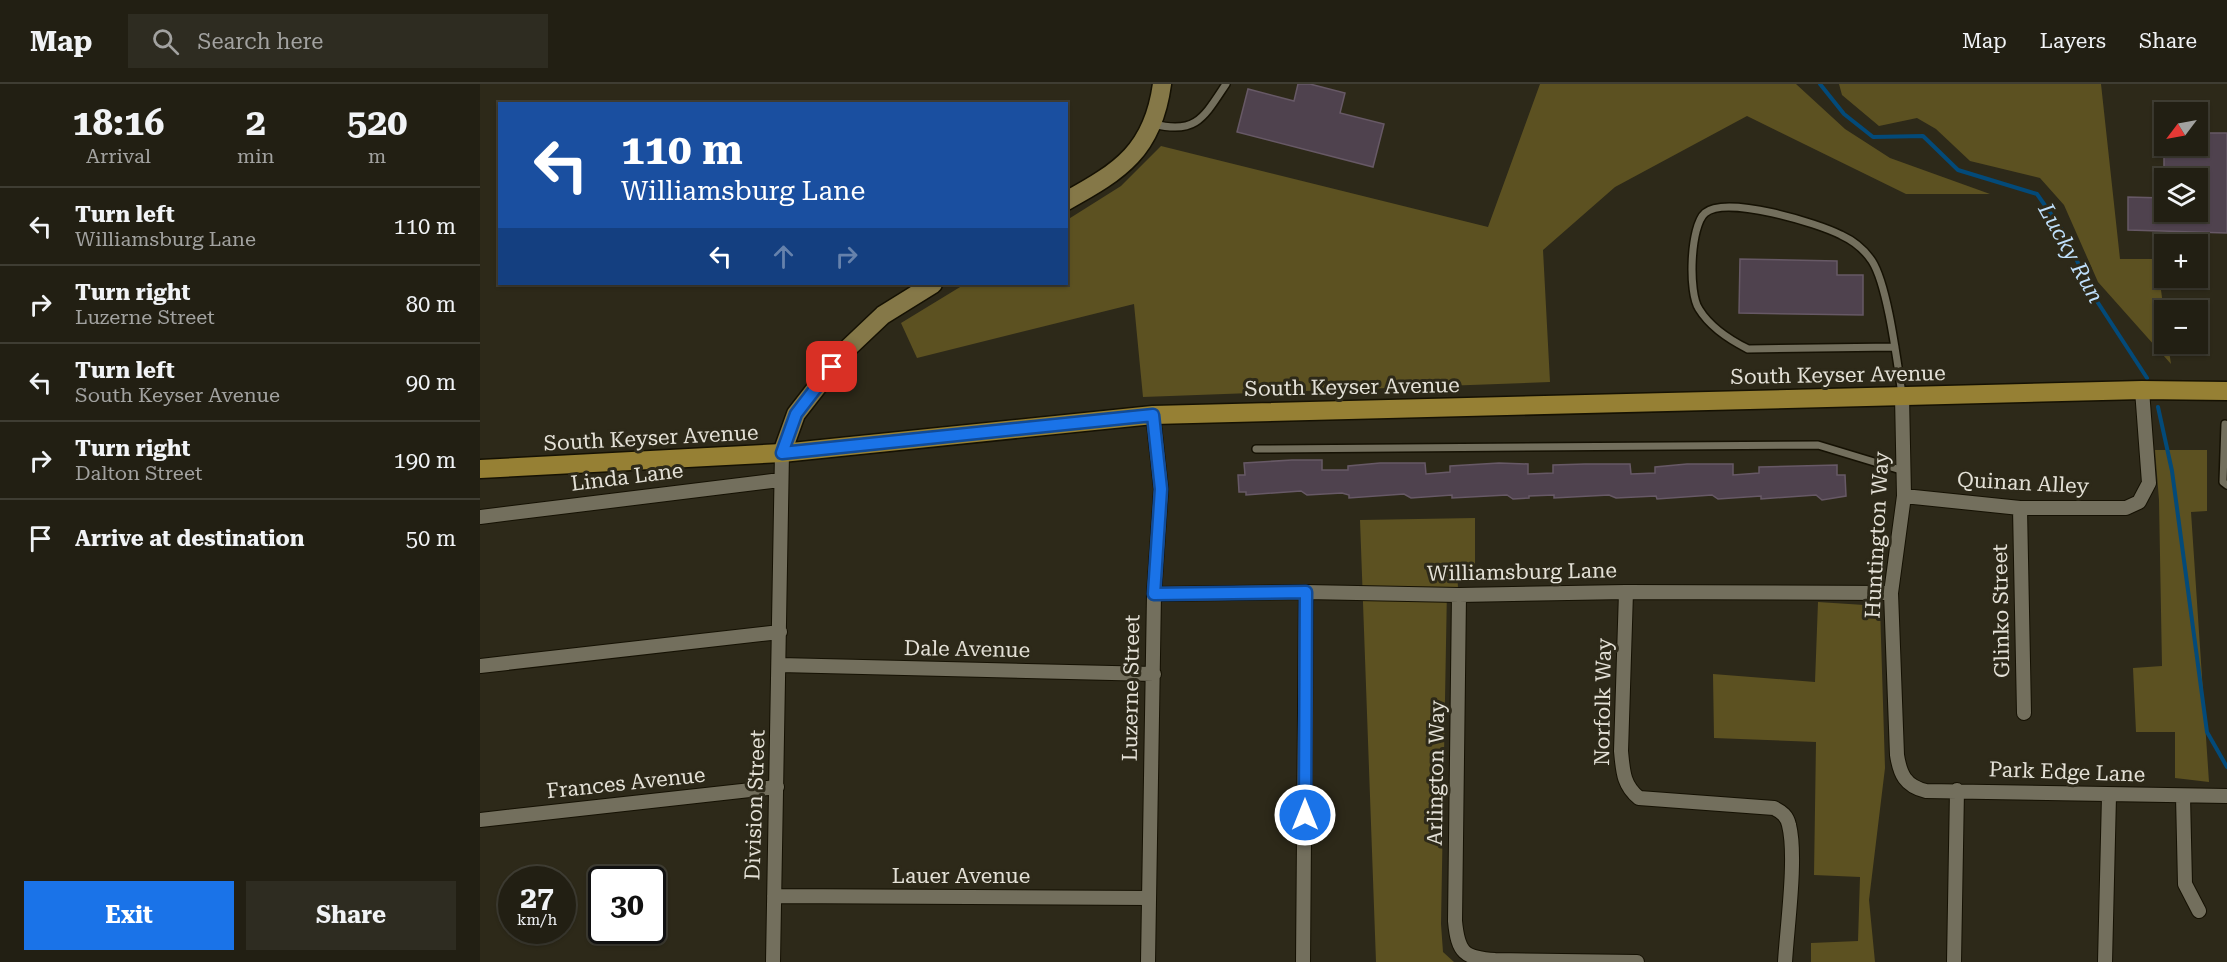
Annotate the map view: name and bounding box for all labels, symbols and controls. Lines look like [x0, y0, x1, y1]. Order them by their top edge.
search box [128, 14, 548, 68]
text: Map [30, 25, 92, 58]
icon: search [149, 25, 182, 58]
text: Search here [197, 29, 323, 54]
text: Map [1962, 29, 2007, 53]
text: Layers [2040, 29, 2106, 53]
text: Share [2139, 29, 2197, 53]
text: 18:16 [73, 102, 164, 144]
text: 2 [246, 102, 266, 144]
text: 520 [347, 102, 407, 144]
north arrow [2154, 102, 2208, 156]
map controls [2154, 102, 2208, 354]
text: 110 m [621, 125, 743, 174]
icon: left [522, 126, 600, 204]
text: Arrival [86, 144, 151, 168]
text: min [237, 144, 274, 168]
text: m [368, 144, 386, 168]
button: layers [2154, 168, 2208, 222]
text: Williamsburg Lane [621, 175, 865, 207]
water label: Lucky Run [2033, 198, 2109, 307]
text: Turn left [75, 202, 175, 227]
icon: left [24, 210, 57, 243]
text: 110 m [393, 214, 456, 239]
text: Williamsburg Lane [75, 227, 256, 251]
button: + [2154, 234, 2208, 288]
icon: left [704, 240, 737, 273]
icon: ahead [767, 240, 800, 273]
icon: right [830, 240, 863, 273]
text: Turn right [75, 280, 190, 305]
icon: right [24, 288, 57, 321]
text: 80 m [406, 292, 456, 317]
button: − [2154, 300, 2208, 354]
text: Luzerne Street [75, 305, 215, 329]
pin [806, 341, 857, 392]
icon: arrive [815, 350, 848, 383]
text: Turn left [75, 358, 175, 383]
street label: South Keyser Avenue [1730, 361, 1946, 389]
icon: left [24, 366, 57, 399]
text: 90 m [406, 370, 456, 395]
street label: South Keyser Avenue [1244, 373, 1460, 401]
text: South Keyser Avenue [75, 383, 280, 407]
street label: South Keyser Avenue [543, 420, 759, 456]
text: Turn right [75, 436, 190, 461]
icon: right [24, 444, 57, 477]
text: 190 m [393, 448, 456, 473]
street label: Huntington Way [1861, 450, 1893, 619]
street label: Linda Lane [569, 458, 685, 496]
text: Dalton Street [75, 461, 202, 485]
street label: Quinan Alley [1956, 468, 2090, 498]
icon: arrive [24, 522, 57, 555]
text: Arrive at destination [75, 526, 304, 551]
text: 50 m [406, 526, 456, 551]
street label: Glinko Street [1988, 544, 2014, 678]
street label: Williamsburg Lane [1427, 558, 1617, 586]
street label: Luzerne Street [1118, 614, 1144, 762]
street label: Dale Avenue [904, 636, 1030, 662]
street label: Norfolk Way [1590, 637, 1616, 766]
street label: Arlington Way [1423, 700, 1449, 846]
street label: Division Street [740, 729, 770, 881]
street label: Park Edge Lane [1988, 757, 2146, 787]
street label: Frances Avenue [545, 763, 707, 803]
position arrow [1273, 783, 1337, 847]
street label: Lauer Avenue [892, 864, 1030, 888]
speed limit sign: 30 [588, 866, 666, 944]
text: 27 [520, 880, 554, 915]
button: Exit [24, 881, 234, 950]
button: Share [246, 881, 456, 950]
text: km/h [517, 911, 557, 929]

